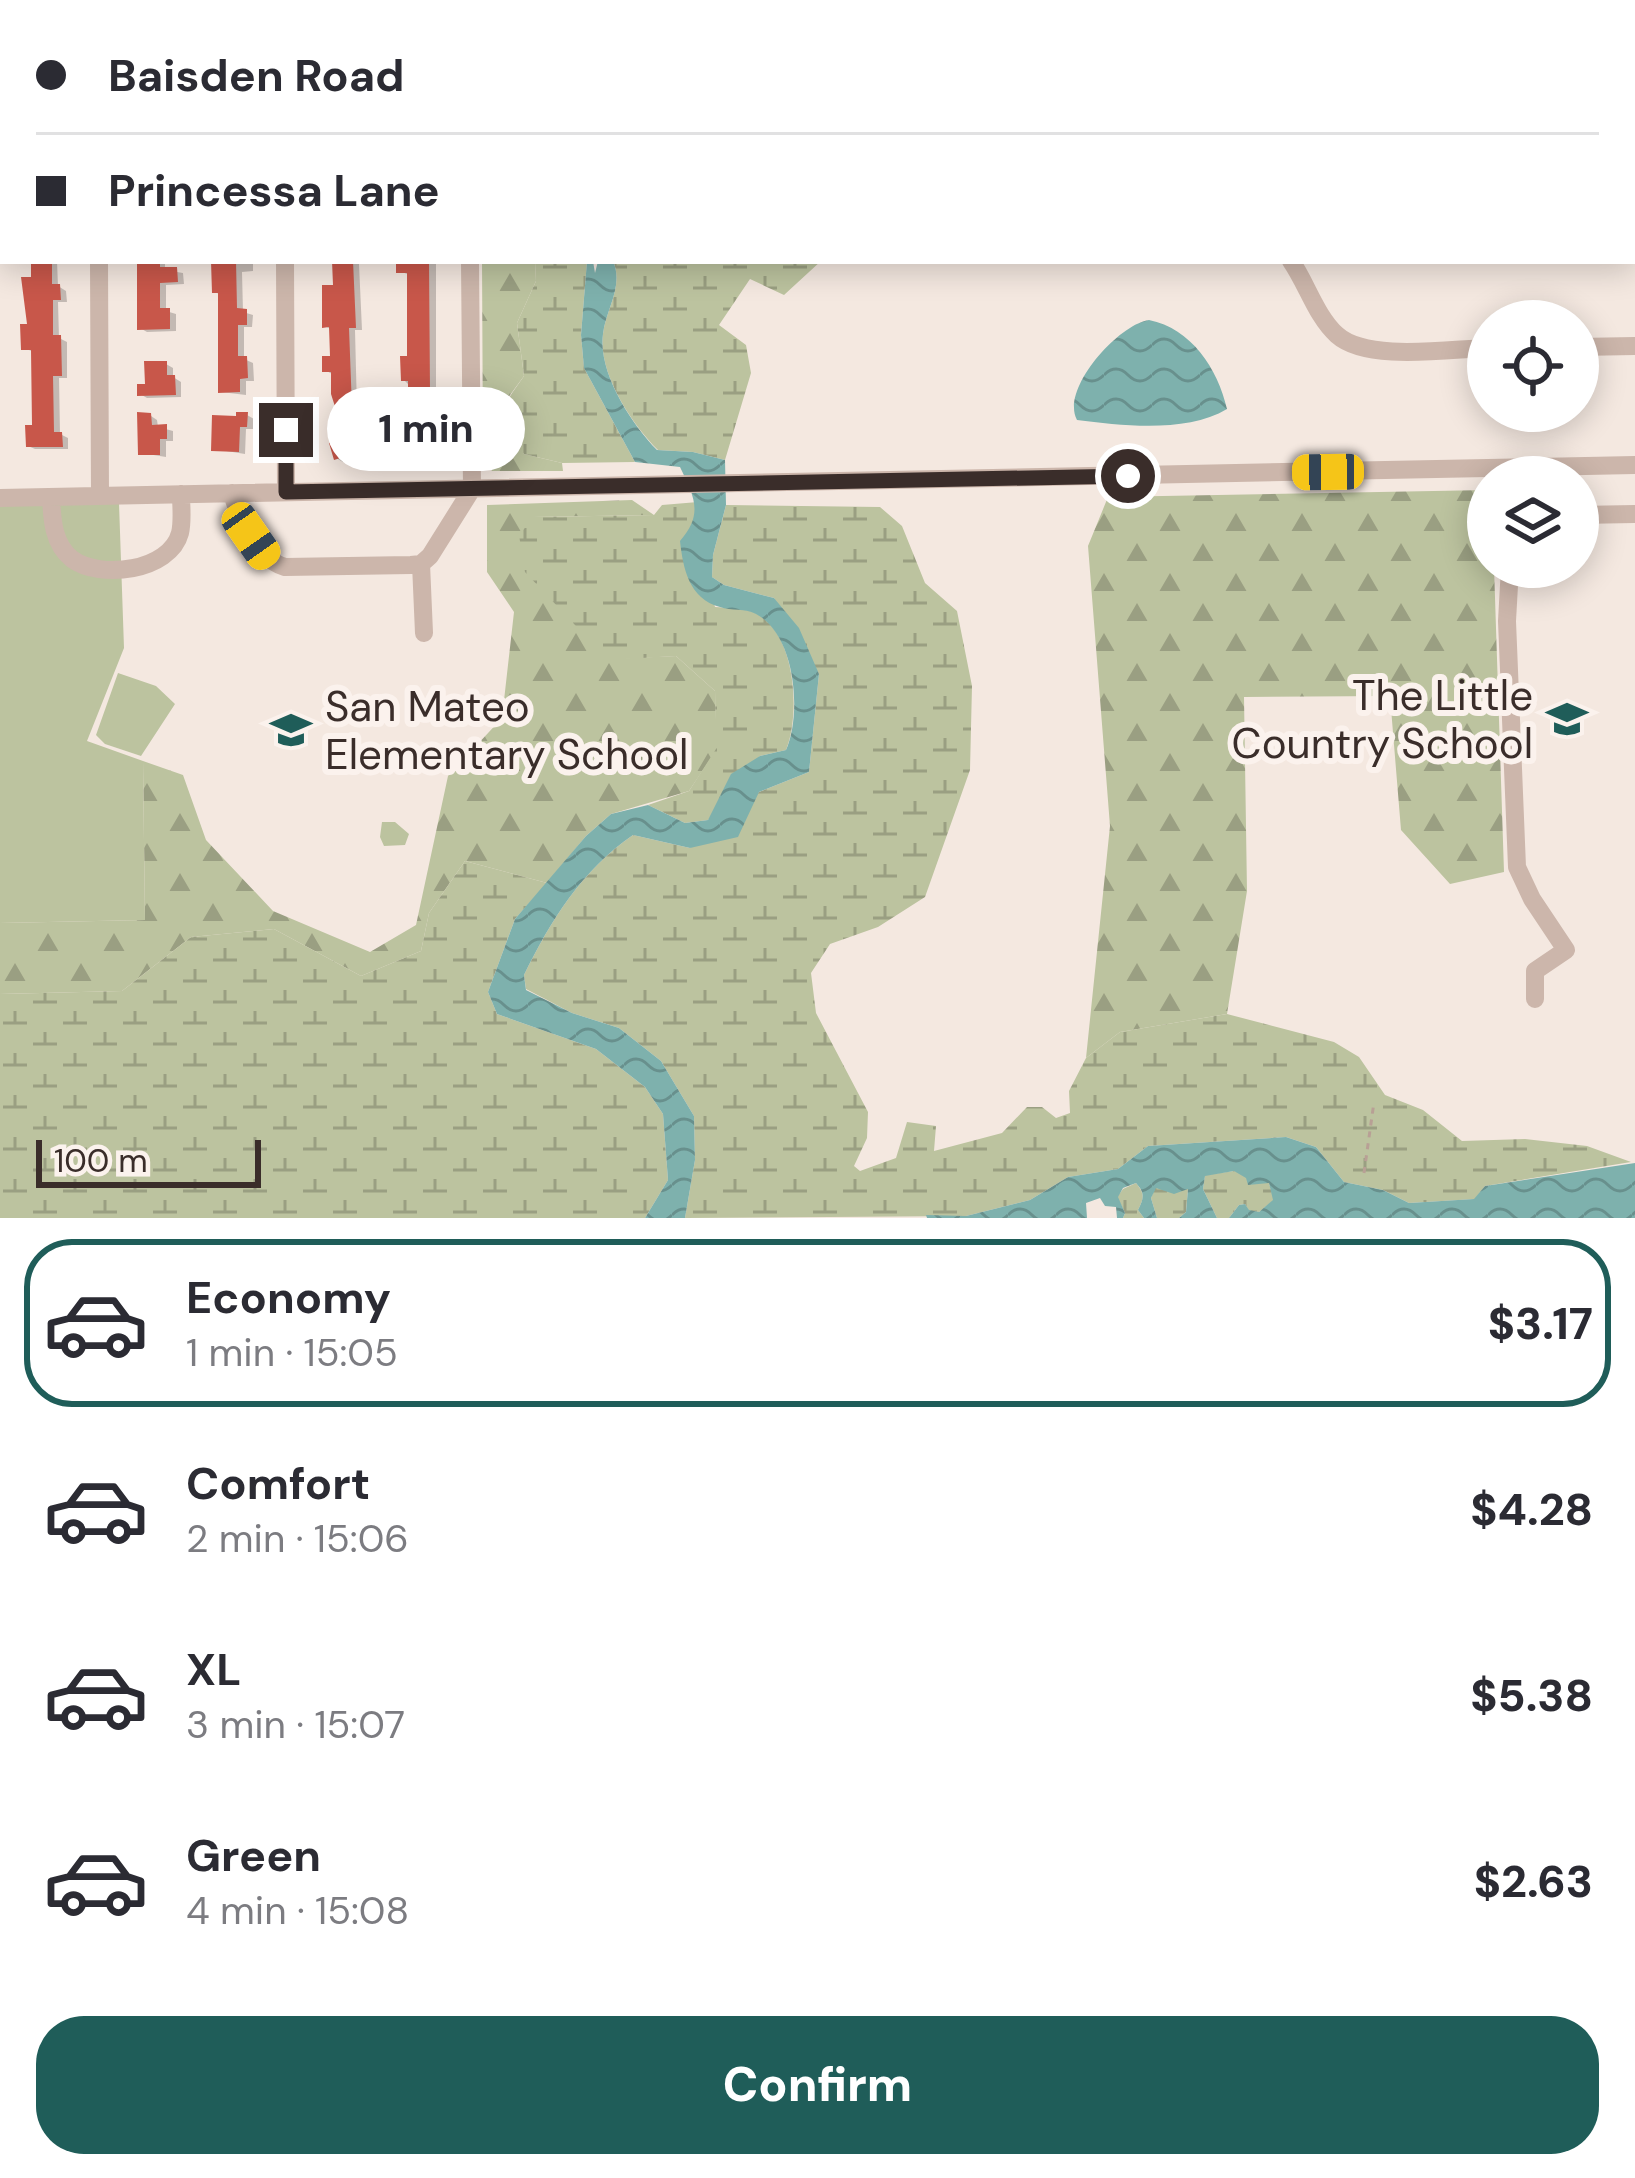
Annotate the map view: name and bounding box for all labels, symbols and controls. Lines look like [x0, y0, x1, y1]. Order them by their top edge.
text: Baisden Road [108, 46, 405, 105]
text: Princessa Lane [108, 161, 440, 220]
map controls [1467, 300, 1599, 588]
button: locate [1467, 300, 1599, 432]
callout: 1 min [328, 388, 526, 472]
route end [259, 403, 313, 457]
text: 1 min [378, 403, 474, 454]
route start [1101, 449, 1155, 503]
car [1292, 453, 1364, 491]
button: layers [1467, 456, 1599, 588]
car [216, 496, 286, 576]
place label: The Little Country School [1232, 668, 1533, 771]
place label: San Mateo Elementary School [325, 679, 688, 782]
school or university icon: The Little Country School [1544, 696, 1590, 742]
school or university icon: San Mateo Elementary School [268, 707, 314, 753]
scale bar [36, 1134, 261, 1187]
text: 100 m [54, 1139, 148, 1182]
text: Economy [186, 1268, 391, 1327]
icon: car [42, 1269, 150, 1377]
text: $3.17 [1488, 1294, 1593, 1353]
text: 1 min · 15:05 [186, 1327, 398, 1378]
text: Comfort [186, 1454, 370, 1513]
icon: car [42, 1455, 150, 1563]
text: $4.28 [1470, 1480, 1593, 1539]
text: 2 min · 15:06 [186, 1513, 409, 1564]
text: XL [186, 1640, 241, 1699]
icon: car [42, 1641, 150, 1749]
text: $5.38 [1470, 1666, 1593, 1725]
text: 3 min · 15:07 [186, 1699, 405, 1750]
text: Green [186, 1826, 321, 1885]
icon: car [42, 1827, 150, 1935]
text: $2.63 [1474, 1852, 1593, 1911]
text: 4 min · 15:08 [186, 1885, 409, 1936]
button: Confirm [36, 2016, 1599, 2154]

